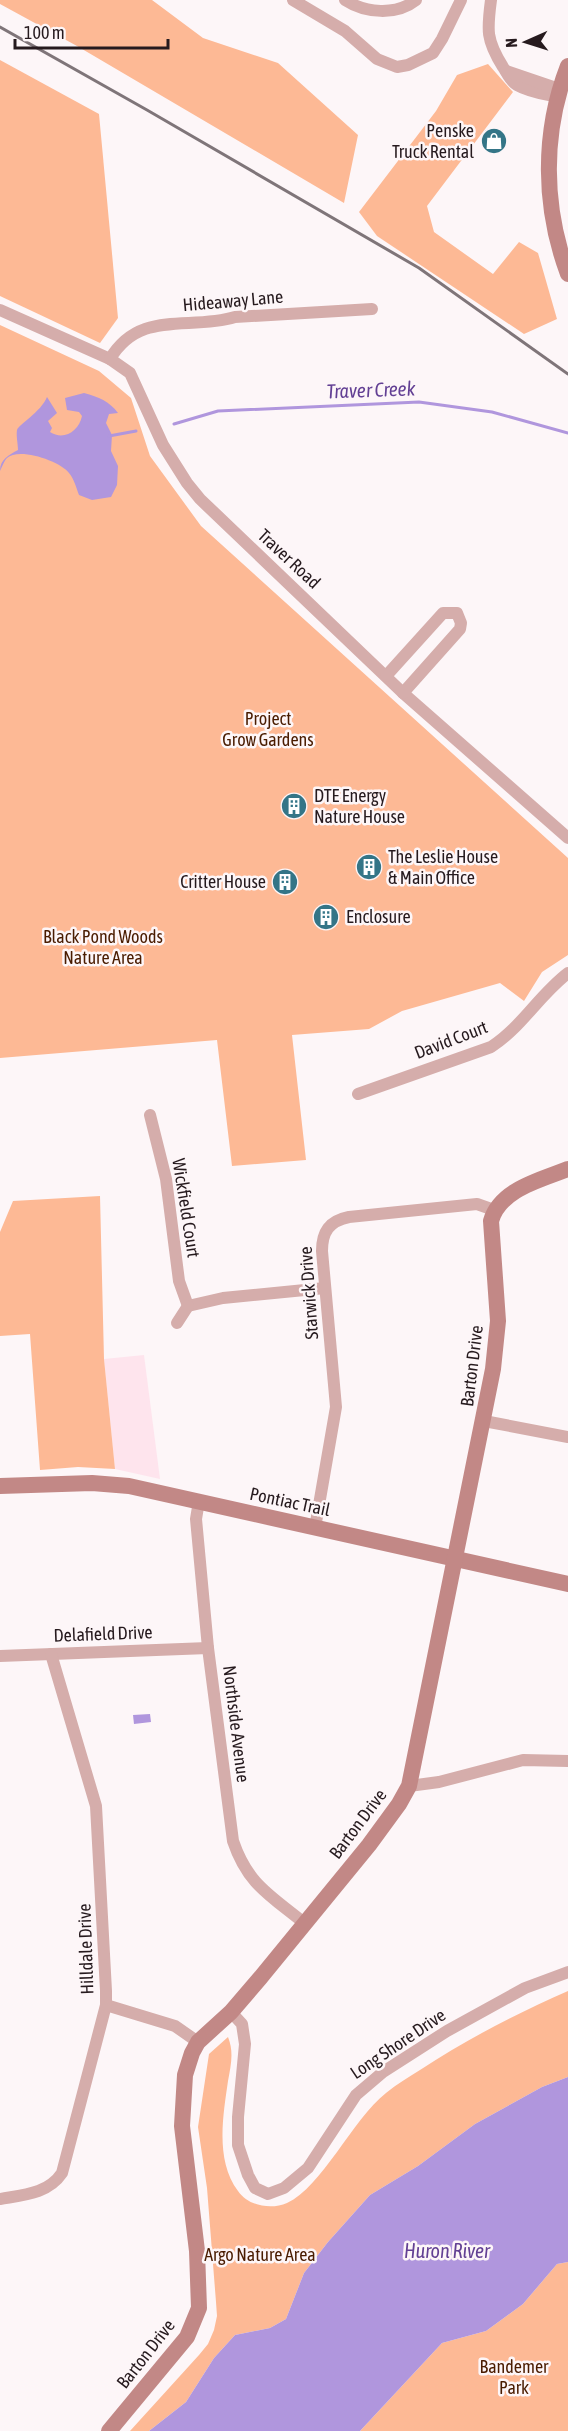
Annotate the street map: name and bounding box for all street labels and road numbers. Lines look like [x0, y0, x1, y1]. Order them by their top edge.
street label: Hideaway Lane [182, 286, 284, 315]
street label: Traver Road [254, 524, 325, 593]
street label: David Court [411, 1016, 490, 1063]
street label: Wickfield Court [168, 1157, 205, 1259]
street label: Starwick Drive [295, 1246, 322, 1340]
street label: Barton Drive [456, 1324, 487, 1408]
street label: Pontiac Trail [248, 1483, 332, 1520]
street label: Delafield Drive [53, 1621, 153, 1646]
street label: Northside Avenue [219, 1664, 254, 1784]
street label: Barton Drive [325, 1785, 391, 1863]
street label: Hilldale Drive [73, 1903, 98, 1995]
street label: Long Shore Drive [346, 2004, 449, 2083]
street label: Barton Drive [112, 2315, 179, 2392]

